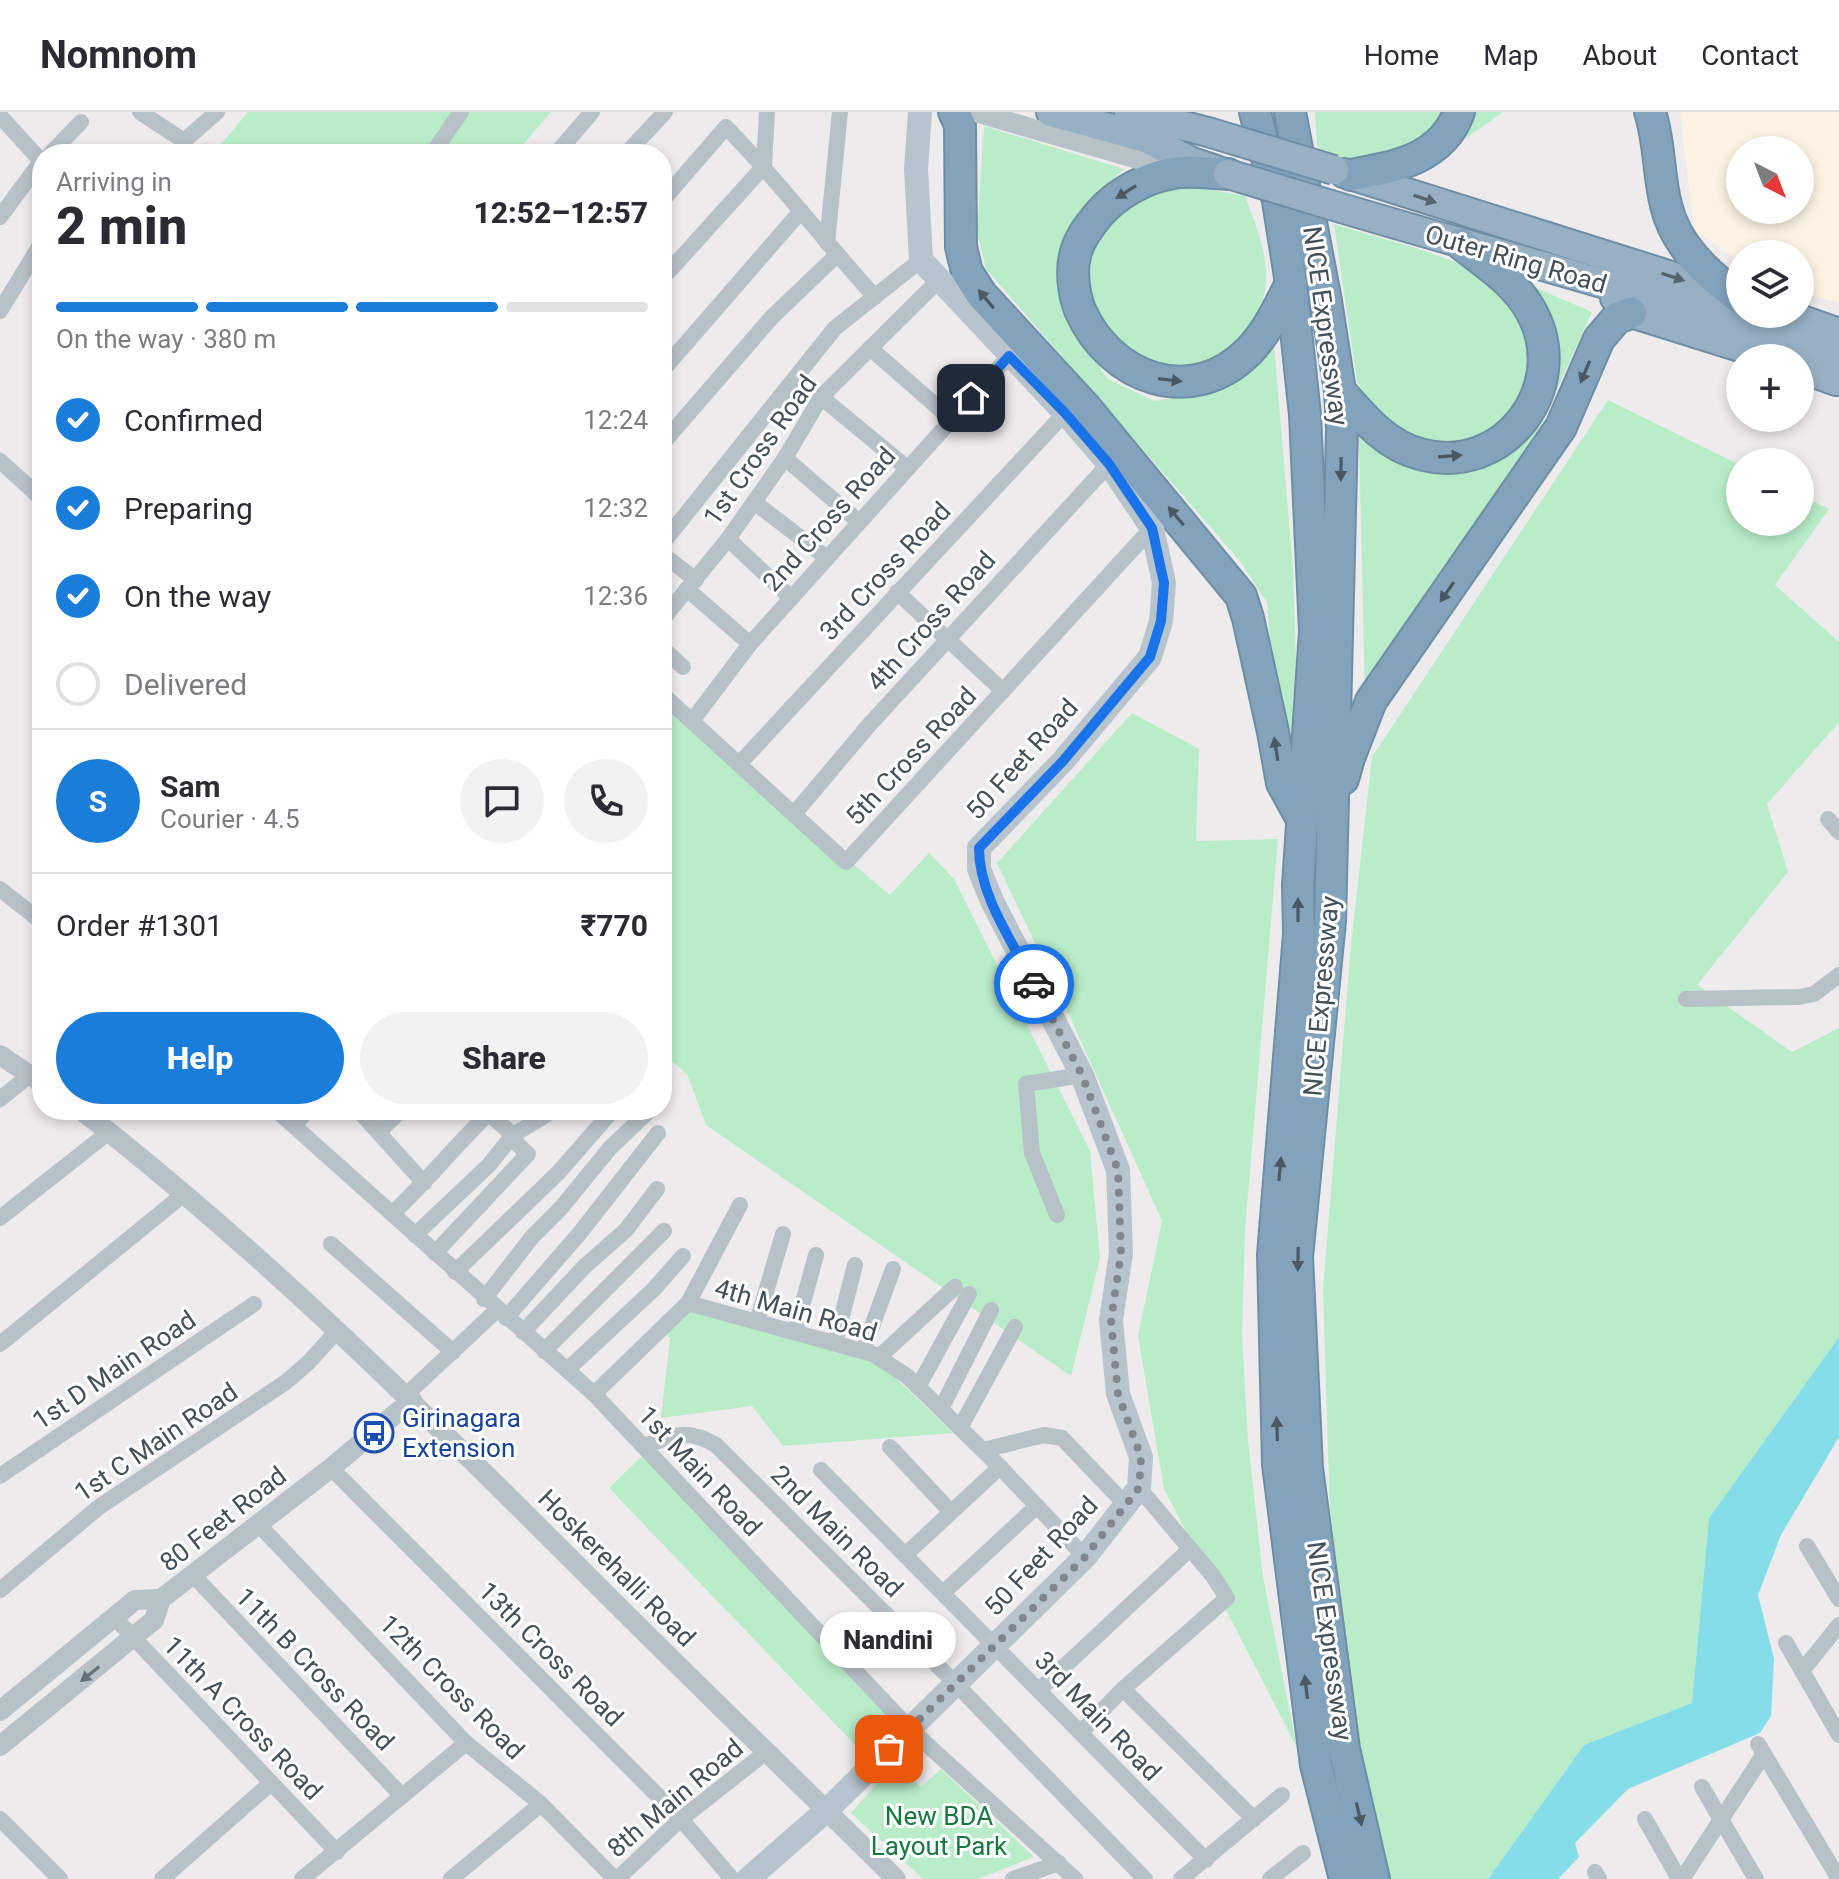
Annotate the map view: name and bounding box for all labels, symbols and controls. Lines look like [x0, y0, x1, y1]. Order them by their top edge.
text: Nomnom [40, 33, 197, 77]
text: Home [1364, 39, 1439, 72]
text: Map [1483, 39, 1539, 72]
text: About [1583, 39, 1657, 72]
text: Contact [1701, 39, 1799, 72]
north arrow [1726, 136, 1814, 224]
map controls [1726, 136, 1814, 536]
text: Arriving in [56, 167, 172, 197]
one-way arrow [1115, 184, 1137, 198]
one-way arrow [1414, 193, 1438, 205]
text: 12:52–12:57 [473, 195, 648, 230]
text: 2 min [56, 196, 187, 257]
street label: Outer Ring Road [1422, 219, 1610, 299]
street label: NICE Expressway [1297, 224, 1355, 428]
button: layers [1726, 240, 1814, 328]
one-way arrow [1662, 271, 1686, 284]
one-way arrow [978, 289, 995, 309]
text: On the way · 380 m [56, 324, 276, 354]
button: + [1726, 344, 1814, 432]
one-way arrow [1578, 360, 1591, 384]
pin [937, 364, 1005, 432]
street label: 1st Cross Road [697, 369, 823, 531]
one-way arrow [1158, 374, 1183, 387]
icon: home [949, 376, 993, 420]
icon: check [56, 398, 100, 442]
text: Confirmed [124, 403, 263, 438]
text: 12:24 [583, 405, 648, 435]
street label: 2nd Cross Road [757, 441, 901, 597]
button: − [1726, 448, 1814, 536]
one-way arrow [1438, 449, 1463, 462]
one-way arrow [1335, 457, 1348, 482]
icon: check [56, 486, 100, 530]
text: Preparing [124, 491, 253, 526]
text: 12:32 [583, 493, 648, 523]
street label: 3rd Cross Road [813, 496, 957, 646]
one-way arrow [1168, 506, 1185, 526]
street label: 4th Cross Road [861, 545, 1001, 697]
icon: check [56, 574, 100, 618]
text: On the way [124, 579, 271, 614]
text: 12:36 [583, 581, 648, 611]
one-way arrow [1440, 581, 1455, 602]
text: Delivered [124, 667, 247, 702]
street label: 5th Cross Road [840, 681, 982, 831]
street label: 50 Feet Road [960, 692, 1084, 826]
one-way arrow [1269, 736, 1282, 761]
button: chat [460, 759, 544, 843]
button: phone [564, 759, 648, 843]
text: Sam [160, 769, 221, 804]
text: S [89, 784, 107, 819]
text: Courier · 4.5 [160, 804, 300, 834]
street label: NICE Expressway [1297, 895, 1345, 1097]
one-way arrow [1292, 897, 1305, 922]
text: Order #1301 [56, 908, 223, 943]
text: ₹770 [581, 908, 648, 943]
courier [994, 944, 1074, 1024]
icon: car [1012, 962, 1056, 1006]
button: Help [56, 1012, 344, 1104]
button: Share [360, 1012, 648, 1104]
one-way arrow [1274, 1156, 1287, 1181]
one-way arrow [1291, 1247, 1304, 1272]
street label: 4th Main Road [711, 1272, 881, 1348]
street label: 1st D Main Road [27, 1304, 201, 1436]
street label: 1st C Main Road [69, 1376, 243, 1508]
street label: 1st Main Road [632, 1400, 768, 1542]
place label: Girinagara Extension [402, 1403, 521, 1463]
bus stop icon: Girinagara Extension [353, 1412, 395, 1454]
one-way arrow [1271, 1416, 1284, 1441]
street label: 2nd Main Road [765, 1459, 909, 1603]
street label: 80 Feet Road [154, 1460, 292, 1578]
street label: Hoskerehalli Road [532, 1483, 702, 1653]
street label: 50 Feet Road [978, 1490, 1104, 1622]
street label: NICE Expressway [1301, 1539, 1359, 1743]
street label: 13th Cross Road [473, 1576, 629, 1732]
street label: 11th B Cross Road [230, 1581, 400, 1757]
street label: 12th Cross Road [374, 1609, 530, 1765]
callout: Nandini [821, 1613, 957, 1669]
text: Nandini [843, 1625, 933, 1655]
street label: 11th A Cross Road [157, 1630, 329, 1806]
street label: 3rd Main Road [1029, 1645, 1167, 1787]
one-way arrow [79, 1665, 100, 1682]
one-way arrow [1299, 1674, 1312, 1699]
pin [855, 1715, 923, 1783]
icon: bag [867, 1727, 911, 1771]
street label: 8th Main Road [601, 1733, 749, 1863]
park label: New BDA Layout Park [871, 1801, 1008, 1861]
one-way arrow [1353, 1802, 1366, 1827]

